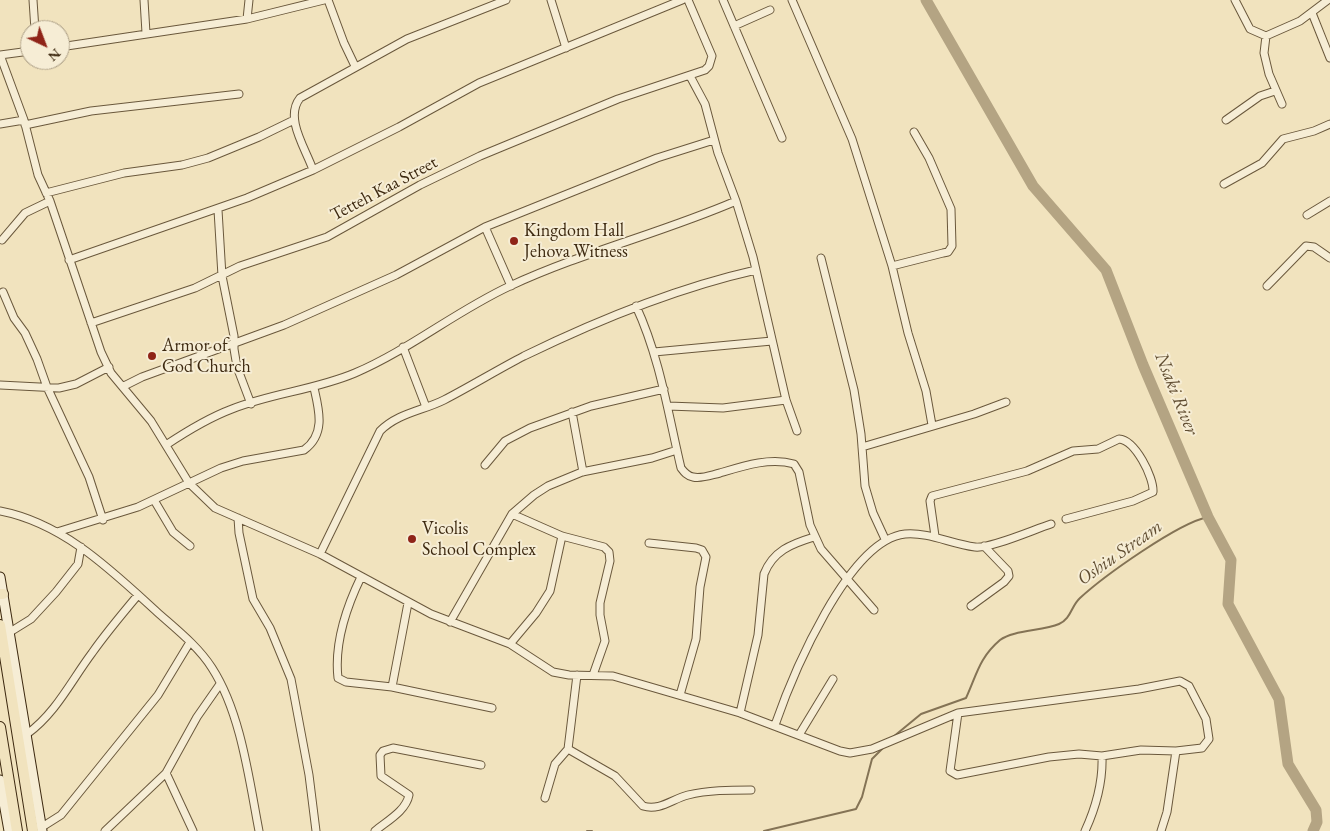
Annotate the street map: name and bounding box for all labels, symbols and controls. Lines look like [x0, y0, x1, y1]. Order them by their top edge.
north arrow [20, 20, 70, 70]
text: N [44, 45, 65, 66]
street label: Tetteh Kaa Street [327, 152, 441, 226]
place label: Kingdom Hall Jehova Witness [524, 220, 628, 262]
marker: Kingdom Hall Jehova Witness [508, 235, 520, 247]
place label: Armor of God Church [162, 335, 251, 378]
water label: Nsaki River [1149, 349, 1203, 439]
marker: Armor of God Church [146, 350, 158, 362]
water label: Oshiu Stream [1073, 515, 1167, 591]
place label: Vicolis School Complex [422, 518, 536, 560]
marker: Vicolis School Complex [406, 533, 418, 545]

